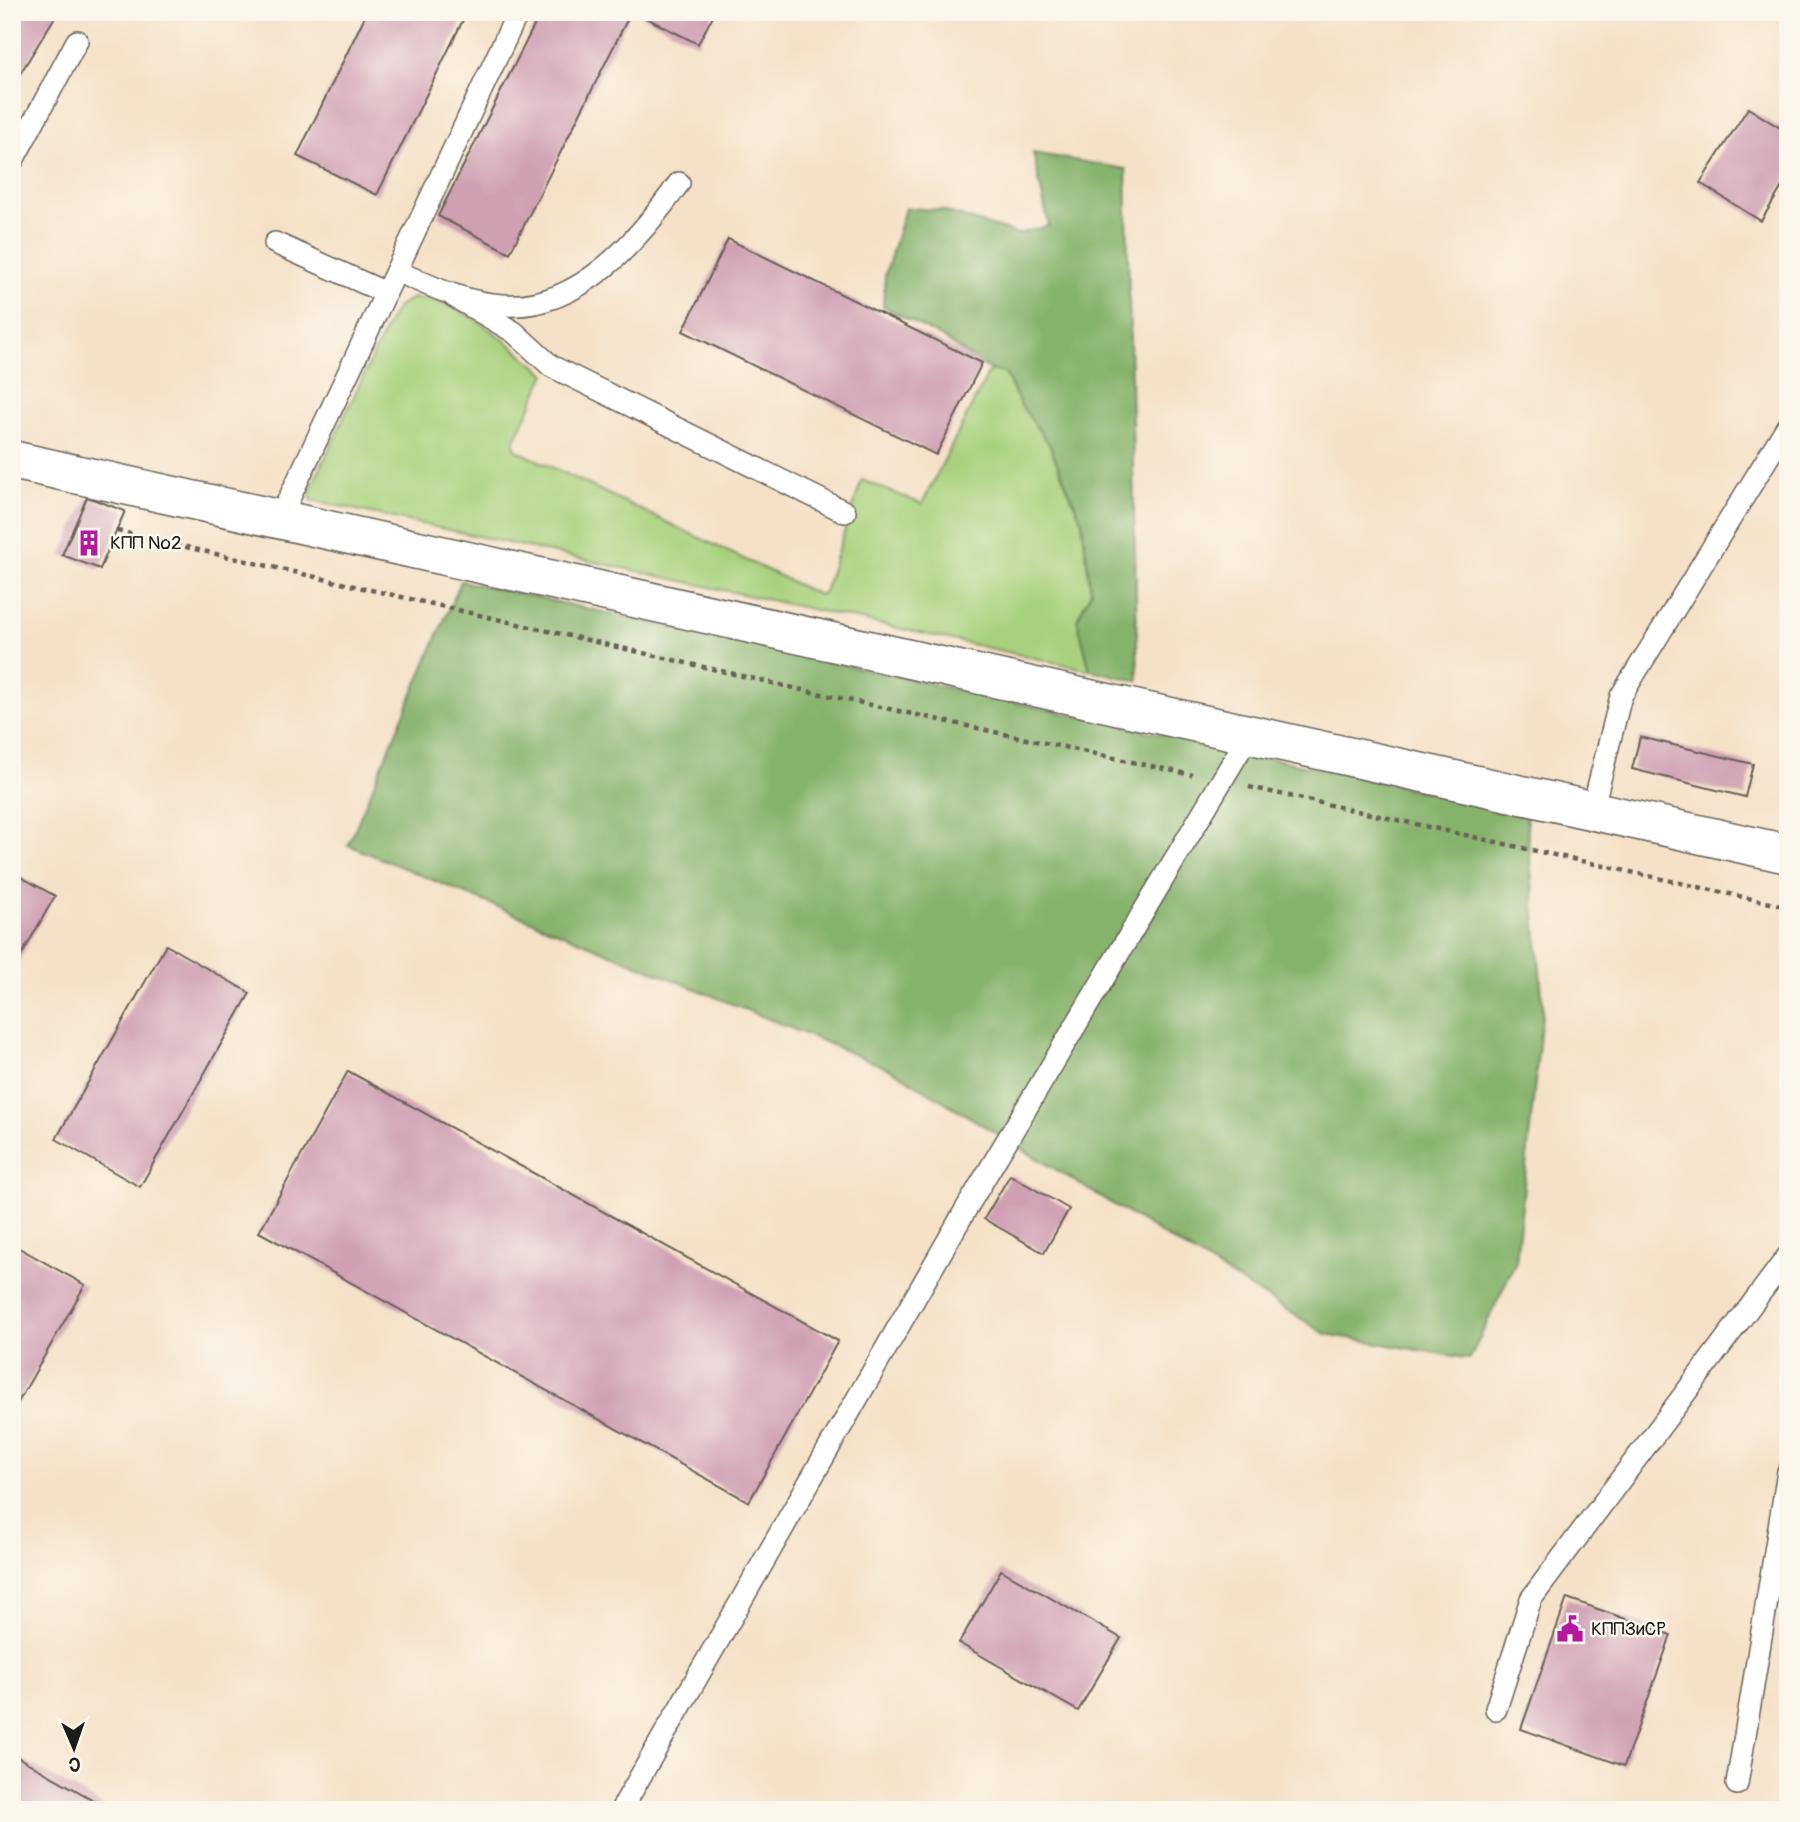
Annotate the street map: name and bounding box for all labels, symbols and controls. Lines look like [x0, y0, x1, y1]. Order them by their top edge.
building icon: КПП №2 [74, 528, 104, 558]
place label: КПП №2 [110, 531, 182, 555]
public building icon: КППЗиСР [1555, 1614, 1585, 1644]
place label: КППЗиСР [1591, 1617, 1666, 1641]
north arrow [38, 1714, 108, 1784]
text: С [68, 1752, 81, 1776]

